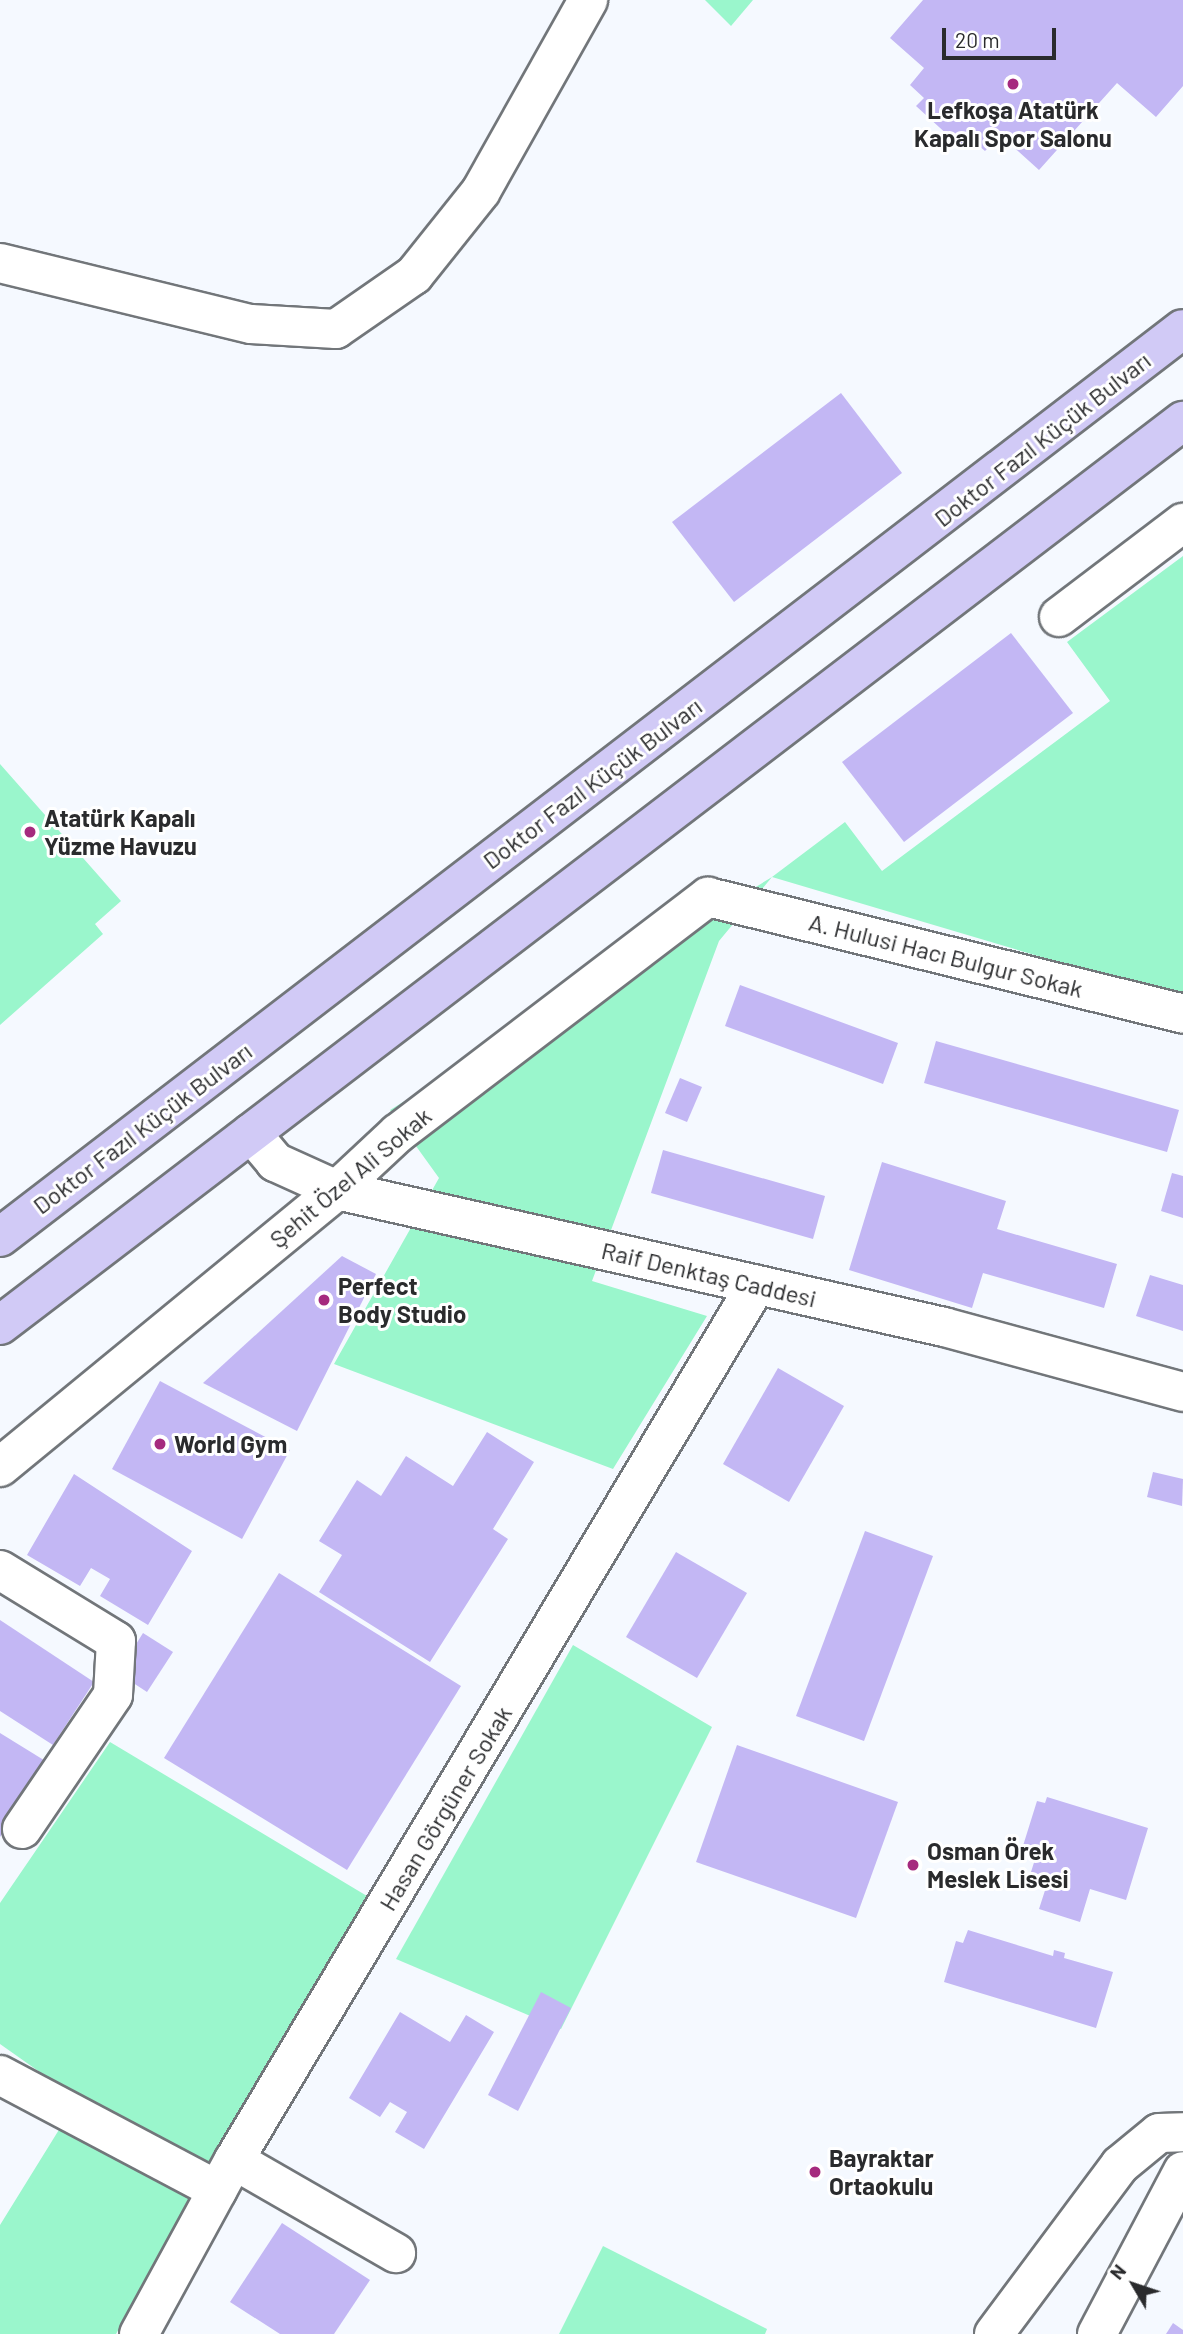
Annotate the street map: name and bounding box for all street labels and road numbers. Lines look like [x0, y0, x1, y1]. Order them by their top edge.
street label: Doktor Fazıl Küçük Bulvarı [928, 346, 1156, 532]
street label: Doktor Fazıl Küçük Bulvarı [477, 691, 707, 875]
street label: A. Hulusi Hacı Bulgur Sokak [806, 907, 1086, 1003]
street label: Doktor Fazıl Küçük Bulvarı [27, 1036, 257, 1220]
street label: Şehit Özel Ali Sokak [263, 1101, 437, 1253]
street label: Raif Denktaş Caddesi [599, 1235, 819, 1313]
street label: Hasan Görgüner Sokak [373, 1700, 517, 1916]

